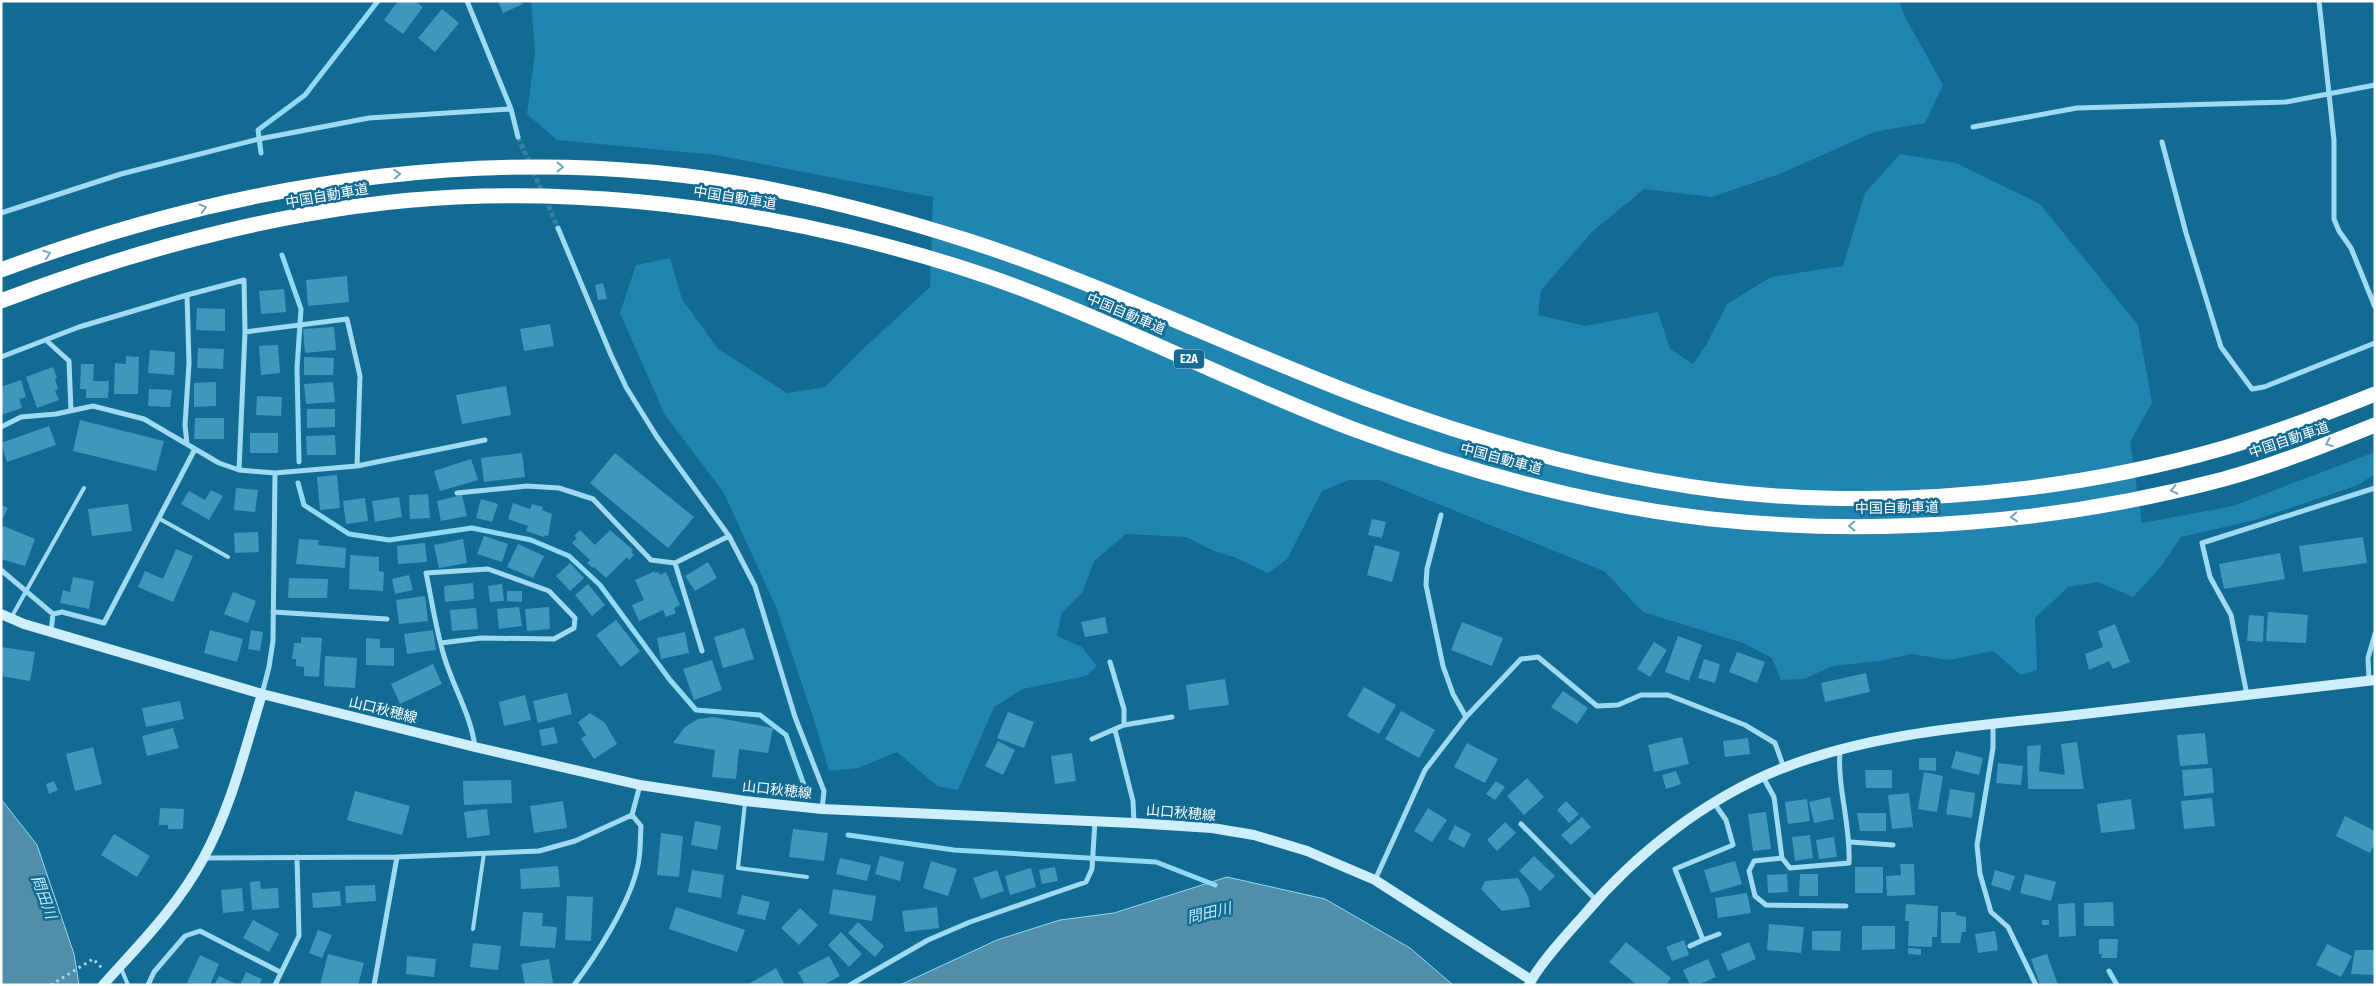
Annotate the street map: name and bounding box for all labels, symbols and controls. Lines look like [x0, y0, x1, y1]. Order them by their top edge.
one-way arrow [556, 162, 564, 172]
one-way arrow [394, 169, 402, 180]
street label: 中国自動車道 [284, 180, 370, 212]
street label: 中国自動車道 [692, 183, 778, 213]
one-way arrow [199, 203, 208, 214]
one-way arrow [43, 249, 51, 259]
street label: 中国自動車道 [1084, 290, 1168, 338]
road number: E2A [1174, 349, 1204, 368]
street label: 中国自動車道 [2247, 418, 2331, 462]
one-way arrow [2326, 437, 2334, 447]
street label: 中国自動車道 [1458, 440, 1544, 478]
one-way arrow [2170, 484, 2179, 495]
street label: 中国自動車道 [1855, 499, 1939, 517]
one-way arrow [2010, 511, 2018, 522]
one-way arrow [1848, 521, 1856, 531]
street label: 山口秋穂線 [347, 693, 419, 727]
street label: 山口秋穂線 [741, 778, 813, 802]
street label: 山口秋穂線 [1145, 801, 1217, 825]
water label: 問田川 [28, 873, 61, 923]
water label: 問田川 [1185, 899, 1235, 927]

